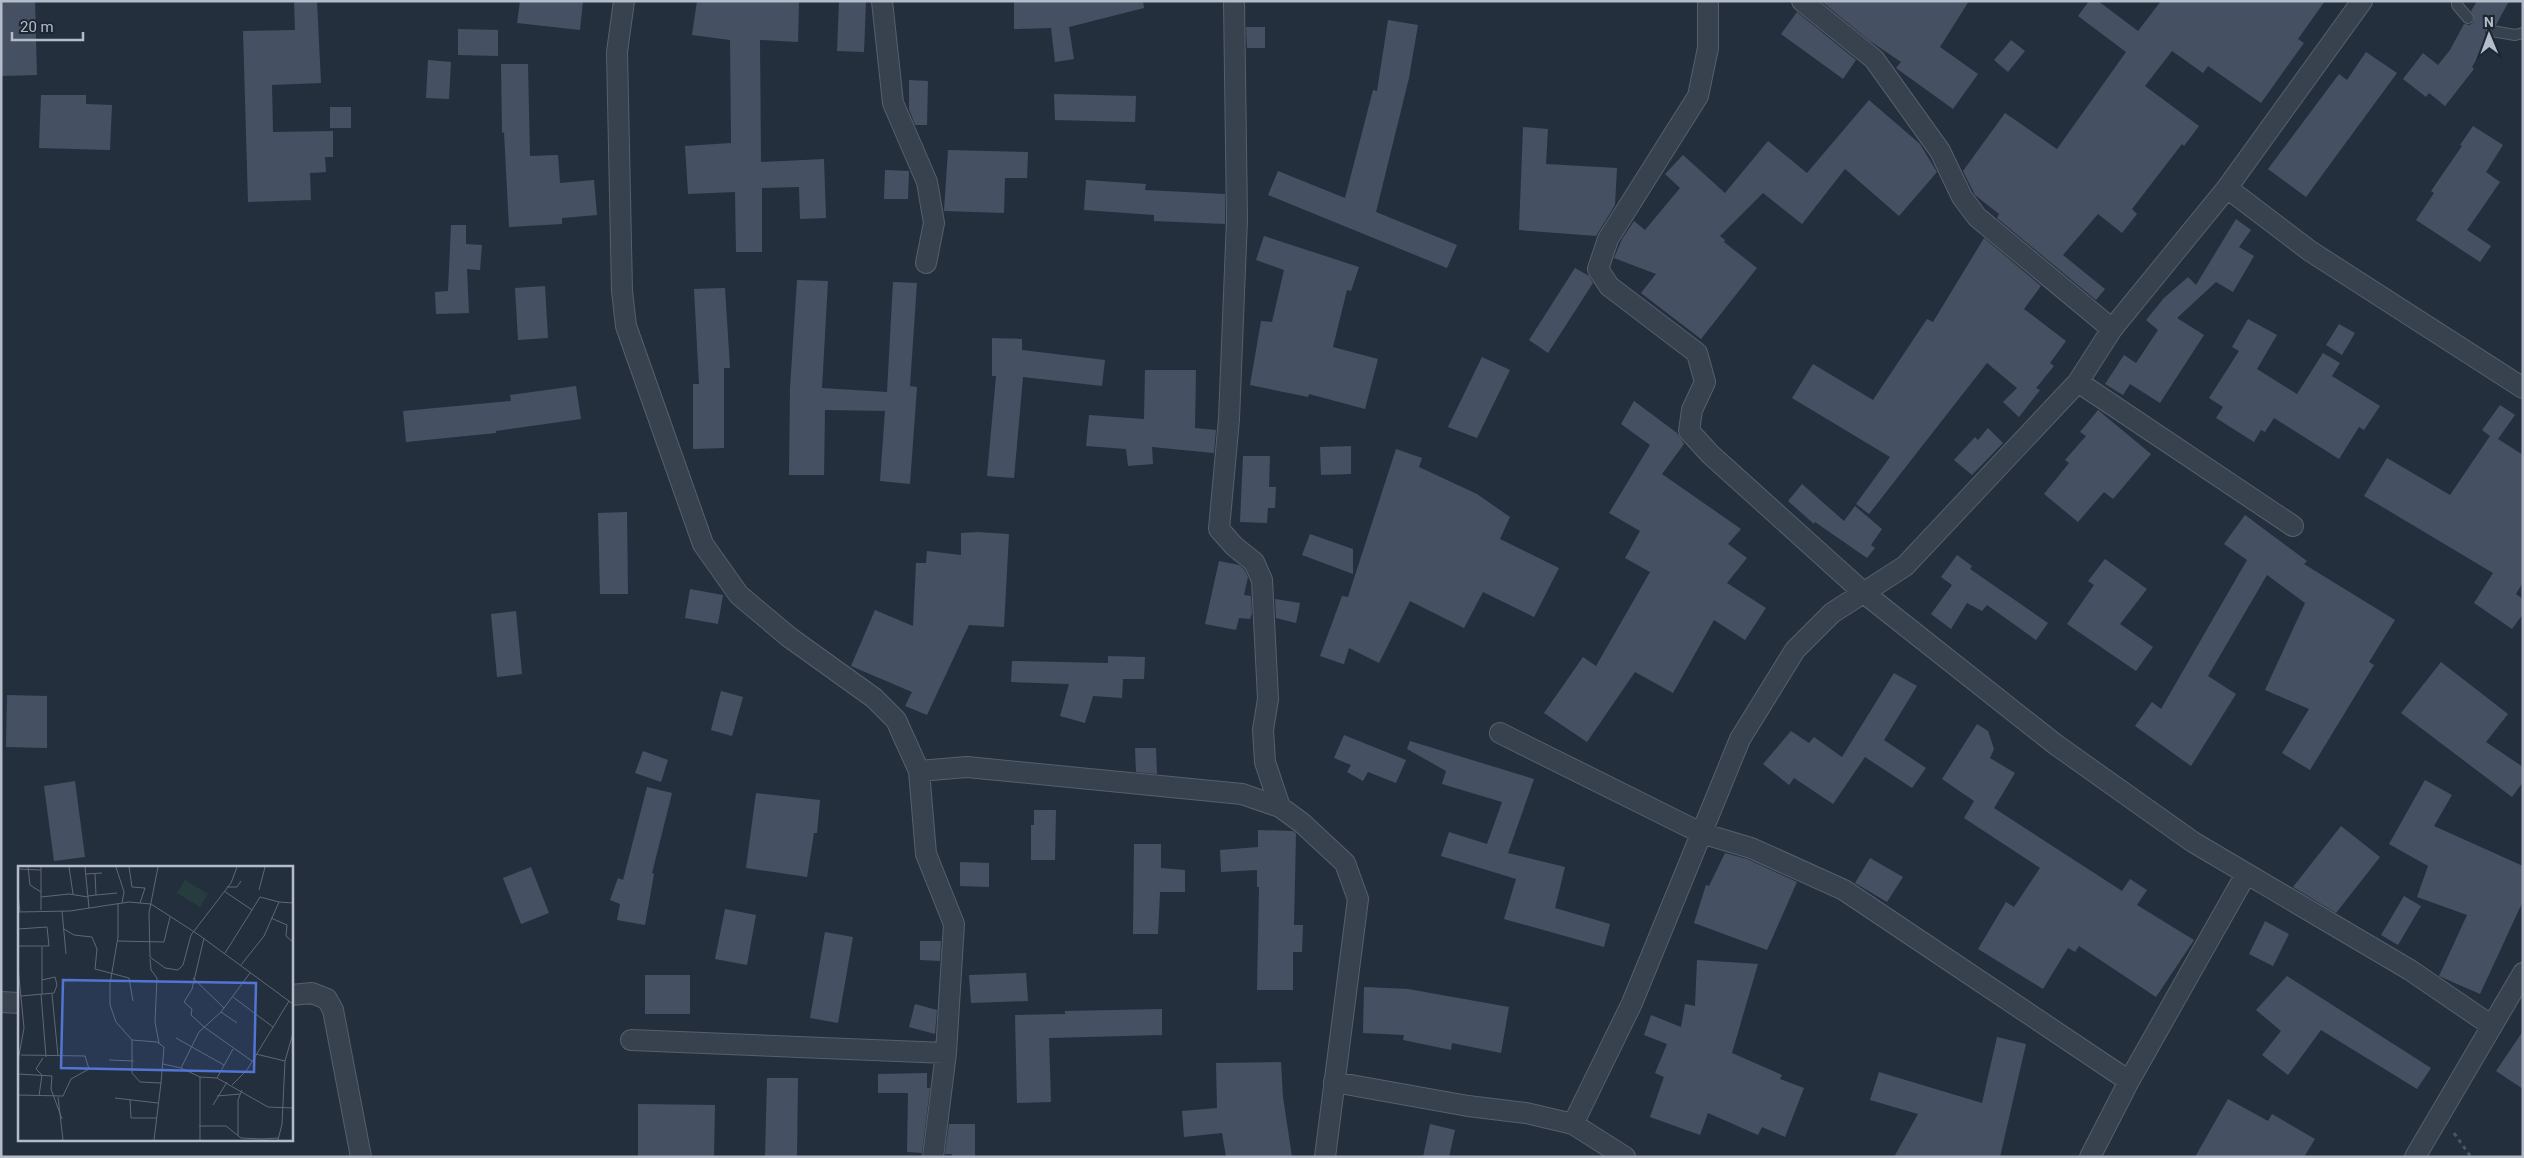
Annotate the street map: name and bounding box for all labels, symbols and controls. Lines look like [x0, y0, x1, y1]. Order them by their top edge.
scale bar [12, 10, 84, 42]
north arrow [2464, 10, 2514, 60]
text: N [2484, 14, 2494, 30]
text: 20 m [20, 18, 54, 36]
inset map [18, 866, 292, 1140]

